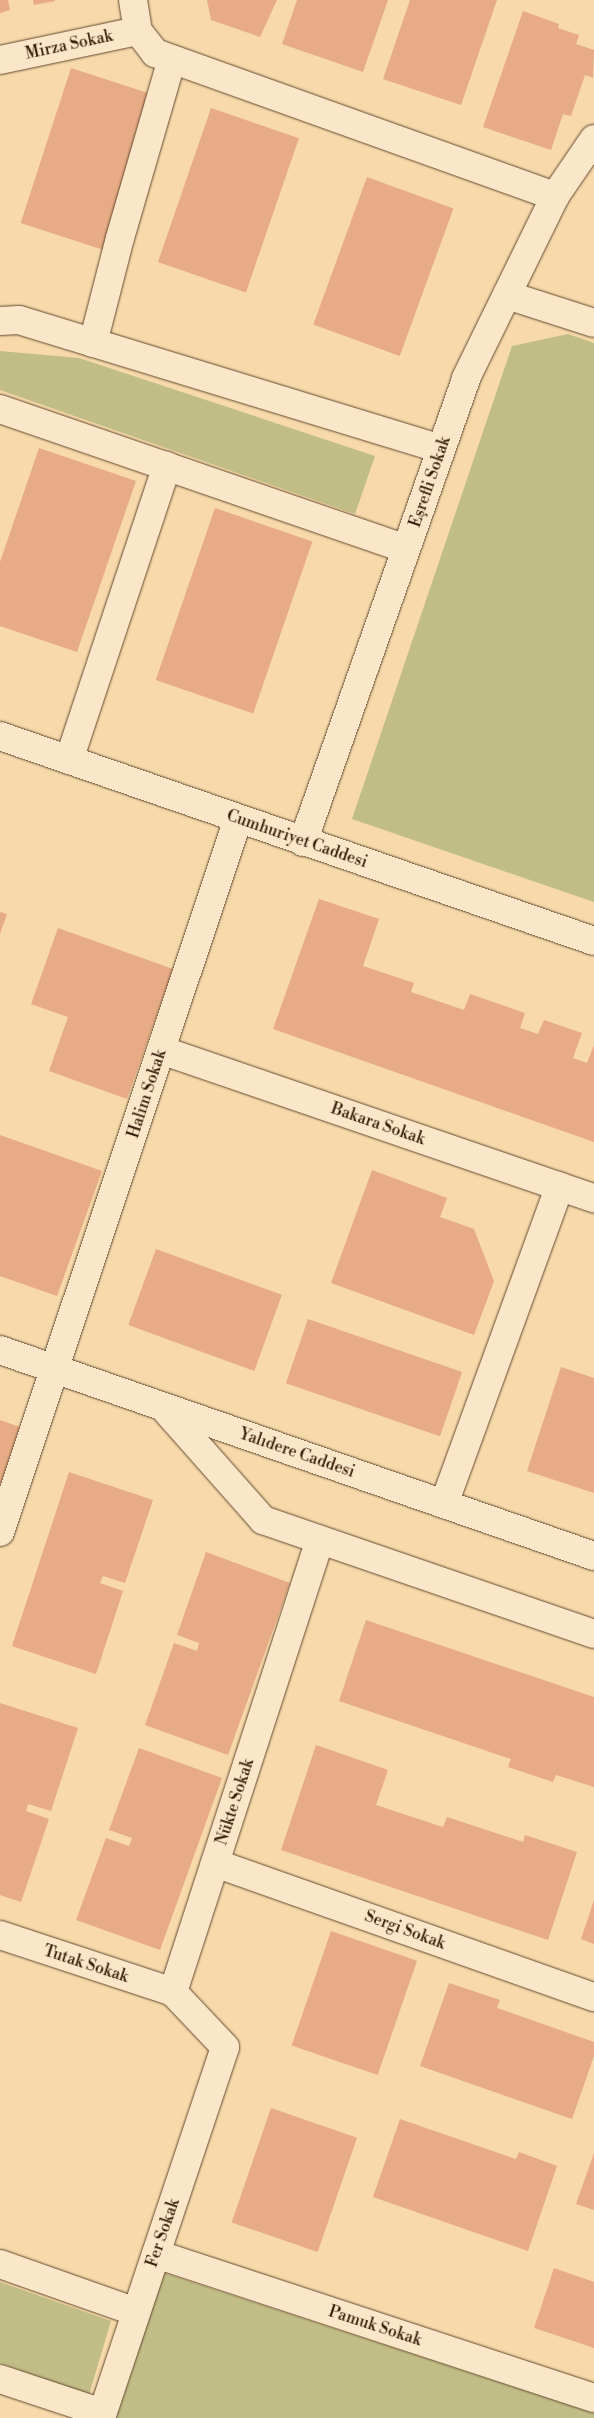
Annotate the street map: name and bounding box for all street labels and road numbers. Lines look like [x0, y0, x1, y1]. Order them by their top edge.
street label: Mirza Sokak [24, 26, 114, 64]
street label: Eşrefli Sokak [406, 434, 454, 530]
street label: Cumhuriyet Caddesi [224, 806, 370, 872]
street label: Halim Sokak [124, 1047, 170, 1141]
street label: Bakara Sokak [329, 1099, 427, 1149]
street label: Yalıdere Caddesi [237, 1424, 357, 1482]
street label: Nükte Sokak [212, 1756, 258, 1848]
street label: Sergi Sokak [362, 1907, 448, 1953]
street label: Tutak Sokak [41, 1941, 131, 1987]
street label: Fer Sokak [142, 2196, 184, 2270]
street label: Pamuk Sokak [326, 2302, 424, 2350]

